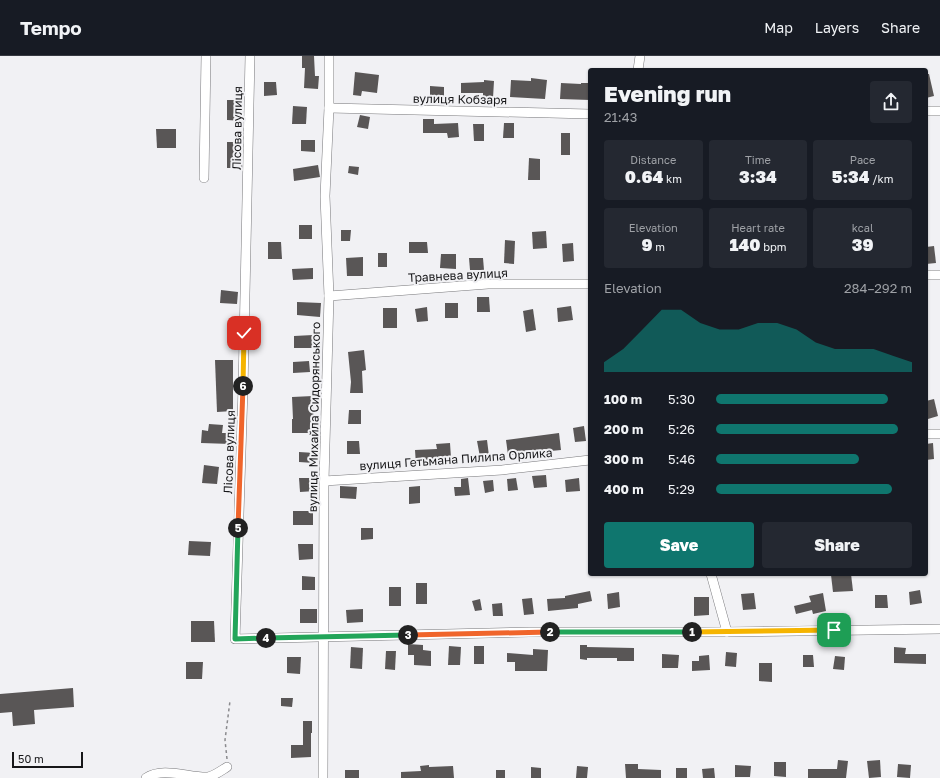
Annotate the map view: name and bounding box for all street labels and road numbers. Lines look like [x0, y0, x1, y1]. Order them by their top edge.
street label: Лісова вулиця [229, 86, 245, 170]
street label: вулиця Кобзаря [413, 91, 507, 107]
street label: Травнева вулиця [408, 265, 508, 285]
street label: вулиця Михайла Сидорянського [305, 322, 323, 512]
street label: Лісова вулиця [220, 410, 238, 494]
street label: вулиця Гетьмана Пилипа Орлика [359, 445, 553, 473]

